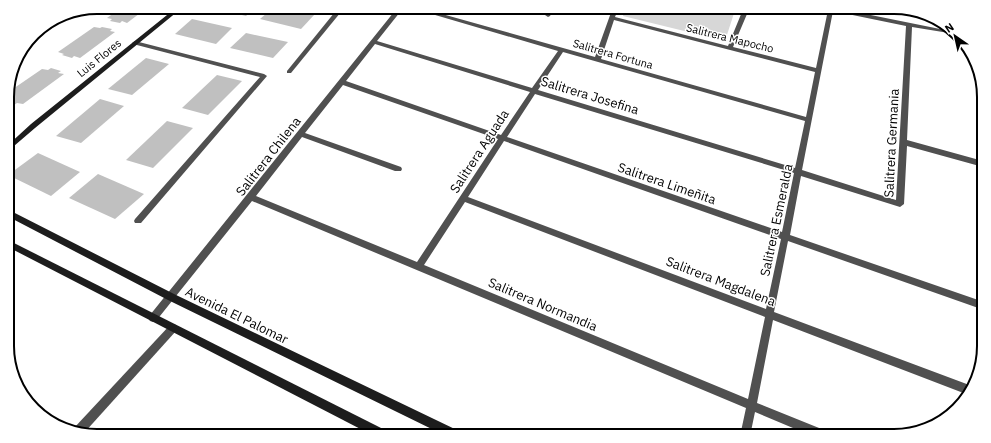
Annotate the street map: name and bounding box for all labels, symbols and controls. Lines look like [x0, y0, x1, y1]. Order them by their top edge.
north arrow [935, 16, 975, 56]
street label: Salitrera Mapocho [685, 20, 775, 56]
text: N [942, 20, 957, 36]
street label: Luis Flores [74, 36, 124, 80]
street label: Salitrera Fortuna [571, 36, 655, 72]
street label: Salitrera Josefina [539, 73, 641, 118]
street label: Salitrera Germania [880, 88, 903, 198]
street label: Salitrera Aguada [446, 106, 513, 196]
street label: Salitrera Chilena [232, 113, 305, 199]
street label: Salitrera Limeñita [615, 159, 718, 208]
street label: Salitrera Esmeralda [756, 162, 797, 278]
street label: Salitrera Magdalena [664, 253, 778, 310]
street label: Salitrera Normandia [486, 274, 600, 335]
street label: Avenida El Palomar [183, 283, 291, 348]

